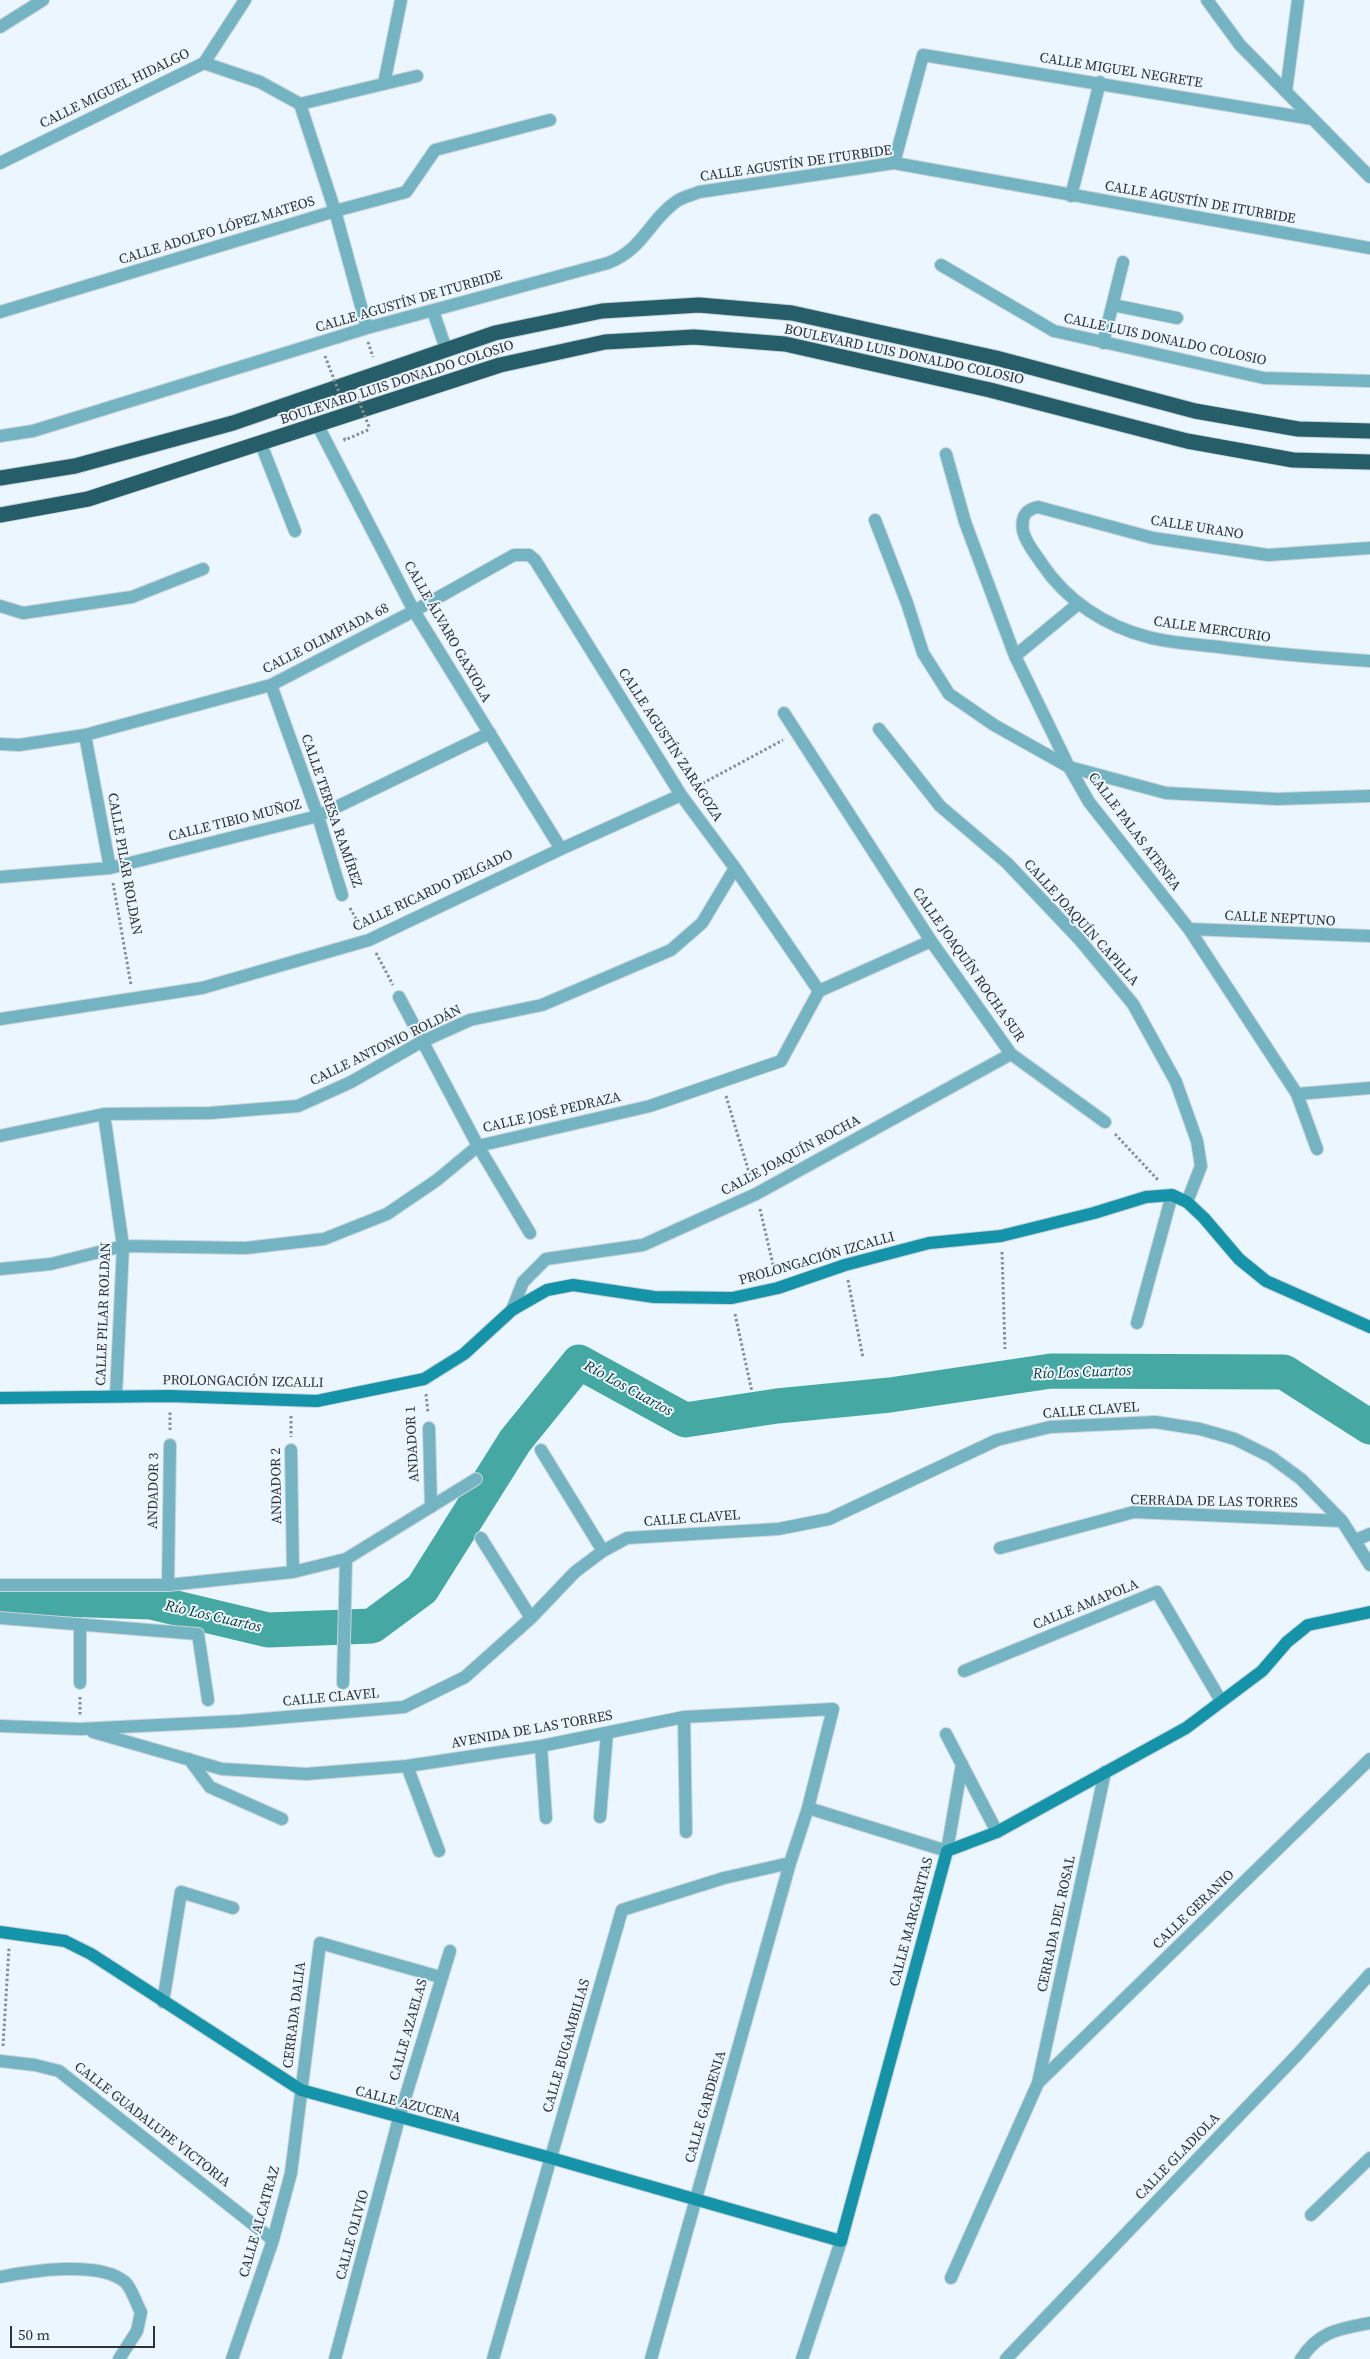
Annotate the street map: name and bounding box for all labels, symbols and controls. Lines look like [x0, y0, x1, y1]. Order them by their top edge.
street label: CALLE MIGUEL HIDALGO [37, 45, 193, 133]
street label: CALLE MIGUEL NEGRETE [1038, 50, 1204, 92]
street label: CALLE AGUSTÍN DE ITURBIDE [699, 142, 893, 186]
street label: CALLE AGUSTÍN DE ITURBIDE [1103, 178, 1297, 228]
street label: CALLE ADOLFO LÓPEZ MATEOS [117, 193, 317, 269]
street label: CALLE AGUSTÍN DE ITURBIDE [314, 267, 504, 337]
street label: CALLE LUIS DONALDO COLOSIO [1062, 310, 1268, 370]
street label: BOULEVARD LUIS DONALDO COLOSIO [782, 321, 1026, 389]
street label: BOULEVARD LUIS DONALDO COLOSIO [278, 337, 516, 429]
street label: CALLE URANO [1149, 512, 1245, 544]
street label: CALLE ÁLVARO GAXIOLA [400, 558, 494, 706]
street label: CALLE OLIMPIADA 68 [260, 600, 392, 678]
street label: CALLE MERCURIO [1152, 613, 1272, 647]
street label: CALLE AGUSTÍN ZARAGOZA [614, 665, 726, 825]
street label: CALLE TERESA RAMÍREZ [297, 732, 365, 890]
street label: CALLE PALAS ATENEA [1084, 770, 1184, 894]
street label: CALLE PILAR ROLDAN [103, 792, 145, 936]
street label: CALLE TIBIO MUÑOZ [167, 796, 303, 846]
street label: CALLE RICARDO DELGADO [350, 846, 516, 936]
street label: CALLE JOAQUÍN CAPILLA [1020, 856, 1142, 990]
street label: CALLE JOAQUÍN ROCHA SUR [908, 885, 1028, 1045]
street label: CALLE NEPTUNO [1224, 908, 1336, 930]
street label: CALLE ANTONIO ROLDÁN [308, 1002, 464, 1090]
street label: CALLE JOSÉ PEDRAZA [481, 1089, 623, 1137]
street label: CALLE JOAQUÍN ROCHA [718, 1112, 864, 1200]
street label: PROLONGACIÓN IZCALLI [737, 1229, 897, 1289]
street label: CALLE PILAR ROLDAN [93, 1242, 115, 1386]
water label: Río Los Cuartos [581, 1357, 675, 1421]
water label: Río Los Cuartos [1032, 1362, 1132, 1384]
street label: PROLONGACIÓN IZCALLI [162, 1372, 324, 1392]
street label: CALLE CLAVEL [1042, 1399, 1140, 1423]
street label: ANDADOR 1 [403, 1405, 423, 1483]
street label: ANDADOR 2 [268, 1448, 286, 1524]
street label: ANDADOR 3 [145, 1453, 163, 1529]
street label: CERRADA DE LAS TORRES [1130, 1492, 1298, 1512]
street label: CALLE CLAVEL [643, 1507, 741, 1531]
street label: CALLE AMAPOLA [1031, 1576, 1141, 1634]
water label: Río Los Cuartos [163, 1597, 263, 1637]
street label: CALLE CLAVEL [282, 1685, 380, 1711]
street label: AVENIDA DE LAS TORRES [450, 1708, 614, 1752]
street label: CERRADA DEL ROSAL [1034, 1854, 1080, 1994]
street label: CALLE MARGARITAS [887, 1855, 937, 1989]
street label: CALLE GERANIO [1150, 1867, 1238, 1953]
street label: CERRADA DALIA [280, 1961, 310, 2069]
street label: CALLE AZAELAS [386, 1977, 432, 2083]
street label: CALLE BUGAMBILIAS [540, 1977, 594, 2115]
street label: CALLE GARDENIA [682, 2049, 730, 2165]
street label: CALLE GUADALUPE VICTORIA [71, 2059, 233, 2191]
street label: CALLE AZUCENA [353, 2083, 463, 2127]
street label: CALLE GLADIOLA [1132, 2110, 1224, 2204]
street label: CALLE ALCATRAZ [236, 2164, 284, 2280]
street label: CALLE OLIVIO [333, 2188, 373, 2282]
scale bar [12, 2316, 158, 2348]
text: 50 m [18, 2324, 50, 2345]

